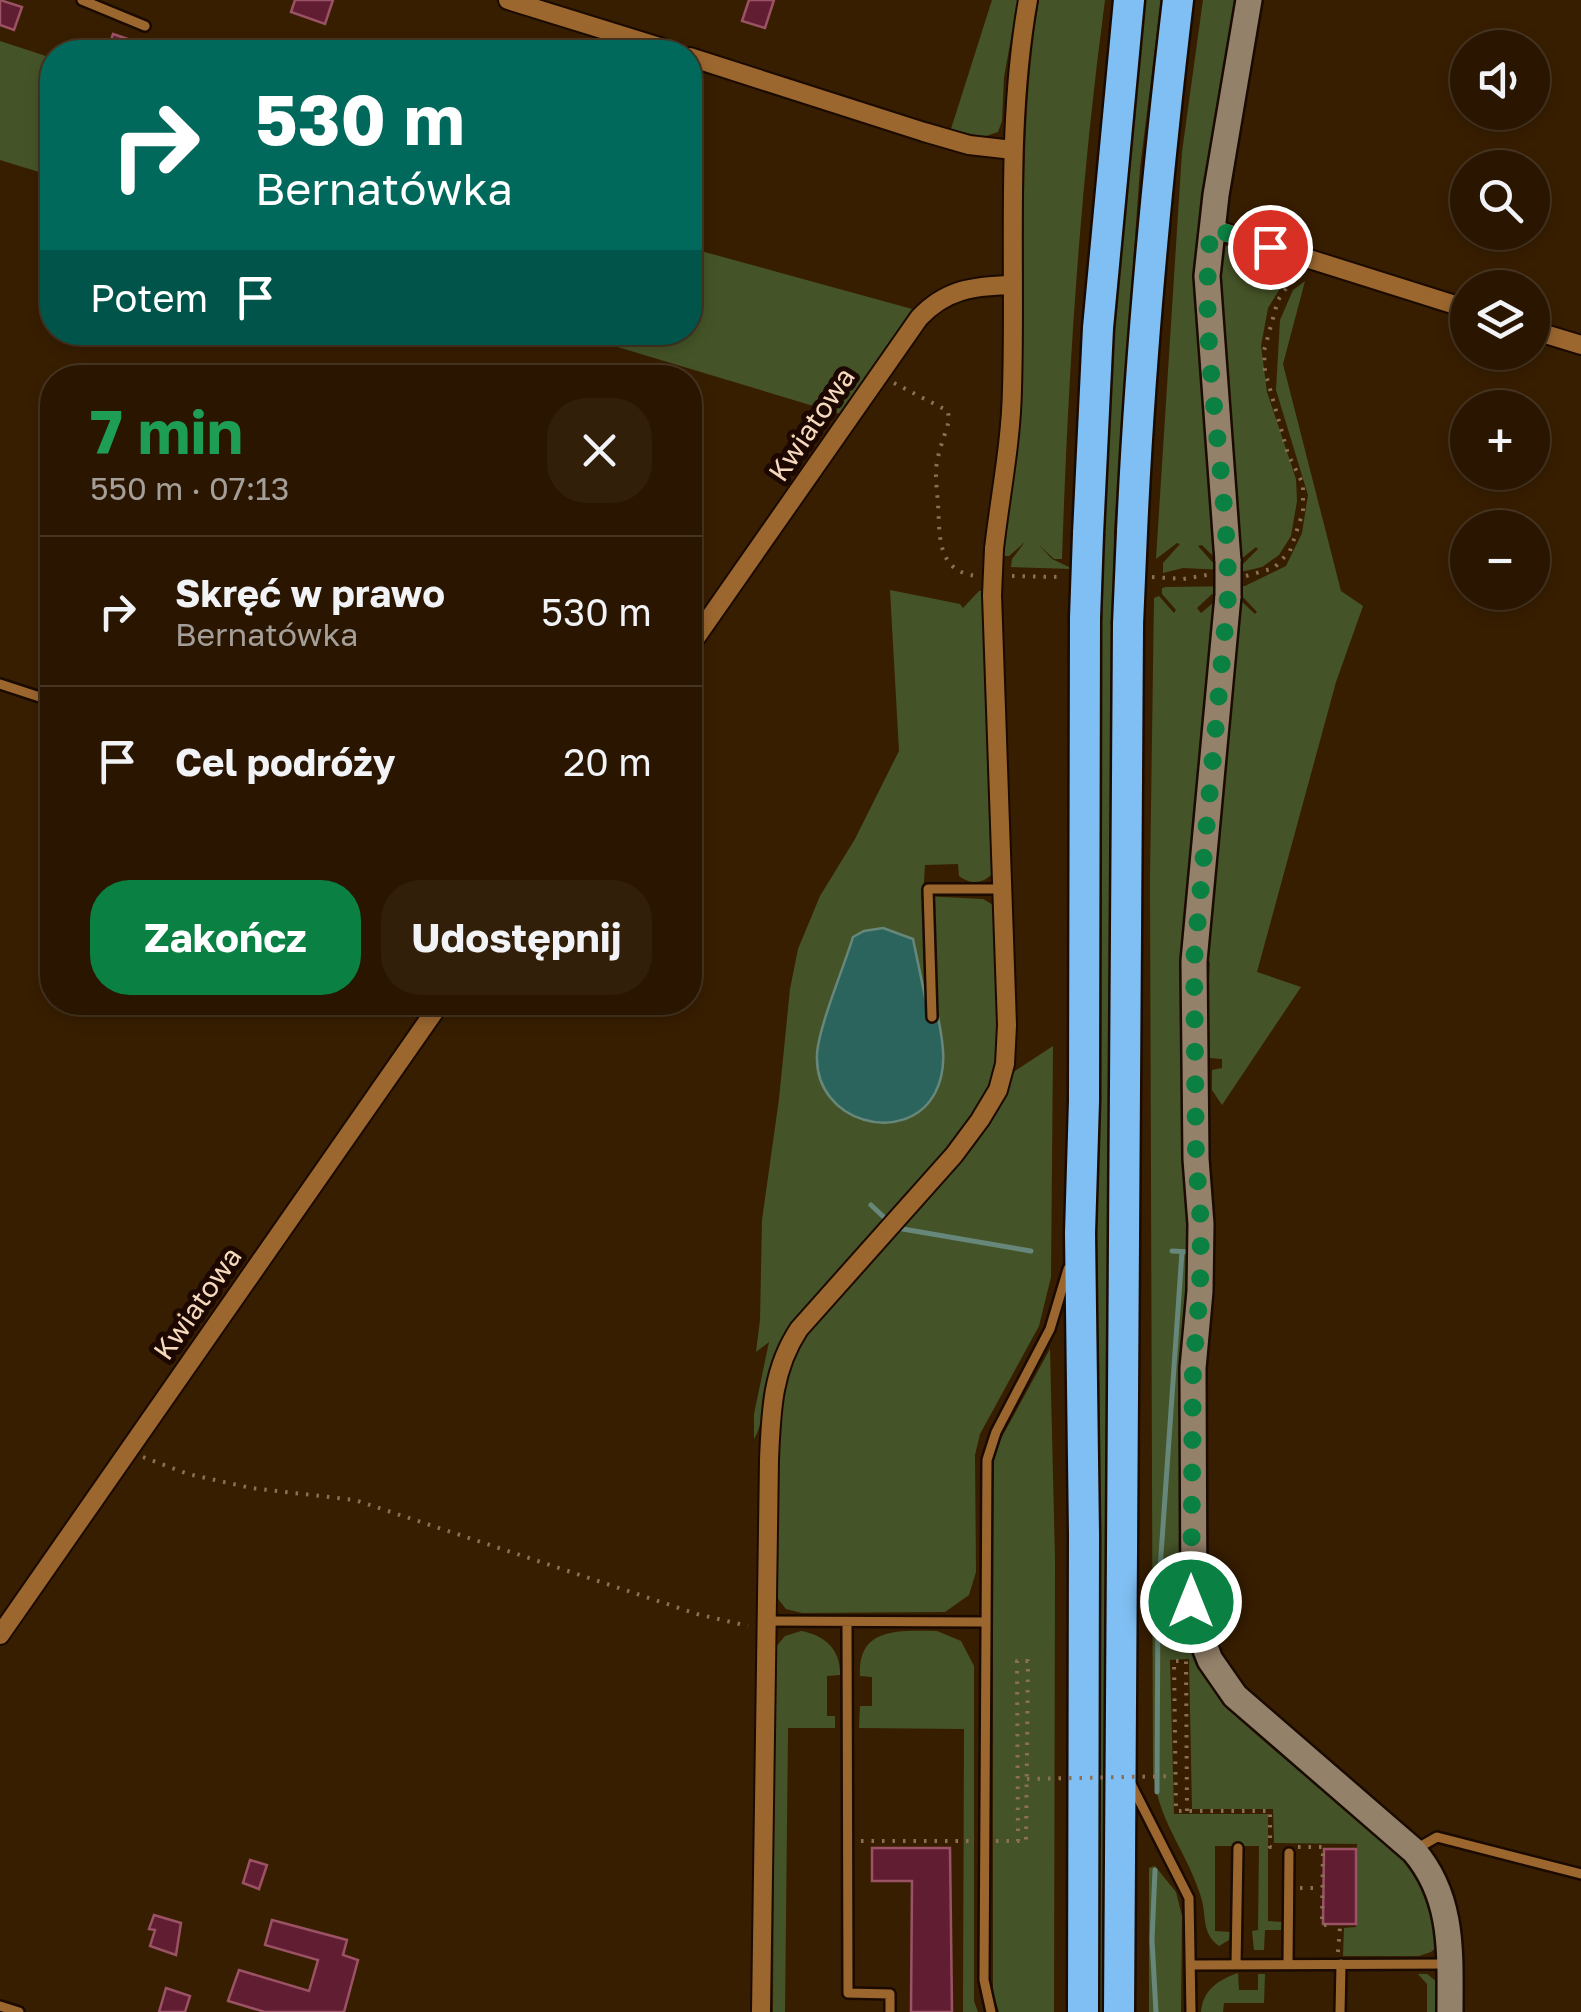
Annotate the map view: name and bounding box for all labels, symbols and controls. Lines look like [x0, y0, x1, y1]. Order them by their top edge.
map controls [1450, 30, 1550, 610]
button: sound [1450, 30, 1550, 130]
text: 530 m [255, 76, 465, 160]
icon: right [90, 80, 220, 210]
button: search [1450, 150, 1550, 250]
text: Bernatówka [255, 161, 513, 215]
pin [1228, 205, 1313, 290]
icon: arrive [1243, 220, 1298, 275]
icon: arrive [228, 270, 283, 325]
button: layers [1450, 270, 1550, 370]
text: Potem [90, 275, 208, 320]
street label: Kwiatowa [761, 361, 861, 487]
button: + [1450, 390, 1550, 490]
text: 7 min [90, 395, 243, 467]
button: close [547, 398, 652, 503]
text: 550 m · 07:13 [90, 469, 290, 507]
button: − [1450, 510, 1550, 610]
text: Skręć w prawo [175, 570, 445, 615]
icon: right [90, 584, 145, 639]
text: 530 m [541, 589, 652, 634]
text: Bernatówka [175, 615, 358, 653]
icon: arrive [90, 734, 145, 789]
text: Cel podróży [175, 739, 396, 784]
text: 20 m [563, 739, 652, 784]
button: Zakończ [90, 880, 361, 995]
button: Udostępnij [381, 880, 652, 995]
street label: Kwiatowa [146, 1240, 248, 1366]
position arrow [1139, 1550, 1243, 1654]

